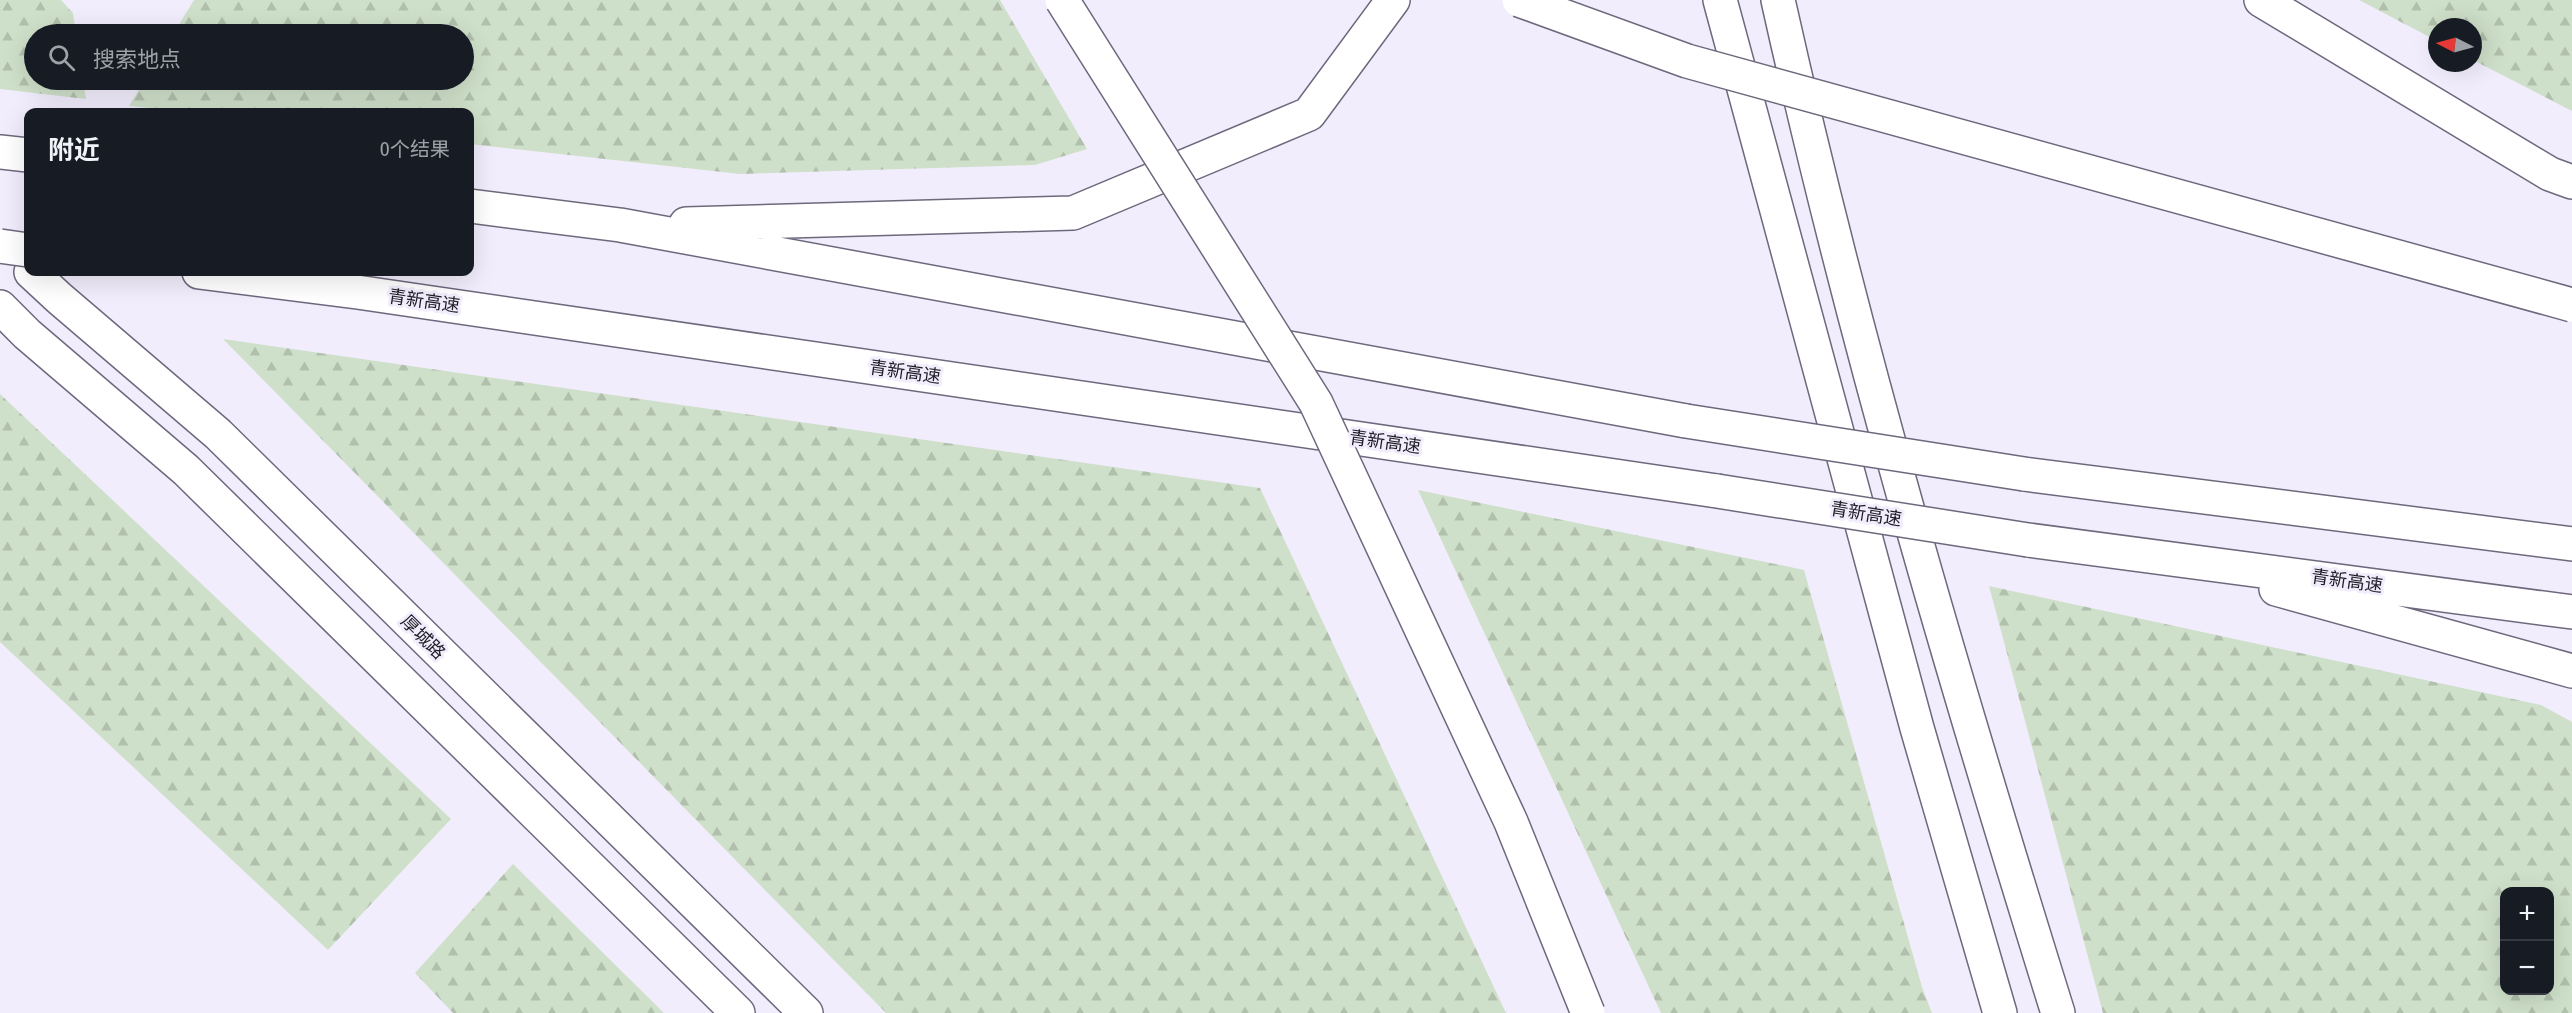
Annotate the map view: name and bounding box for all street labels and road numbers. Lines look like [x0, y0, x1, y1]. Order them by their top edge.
street label: 青新高速 [387, 285, 461, 317]
street label: 青新高速 [868, 356, 942, 388]
street label: 青新高速 [1348, 426, 1422, 458]
street label: 青新高速 [1829, 498, 1903, 530]
street label: 青新高速 [2310, 565, 2384, 597]
street label: 厚城路 [396, 610, 450, 664]

